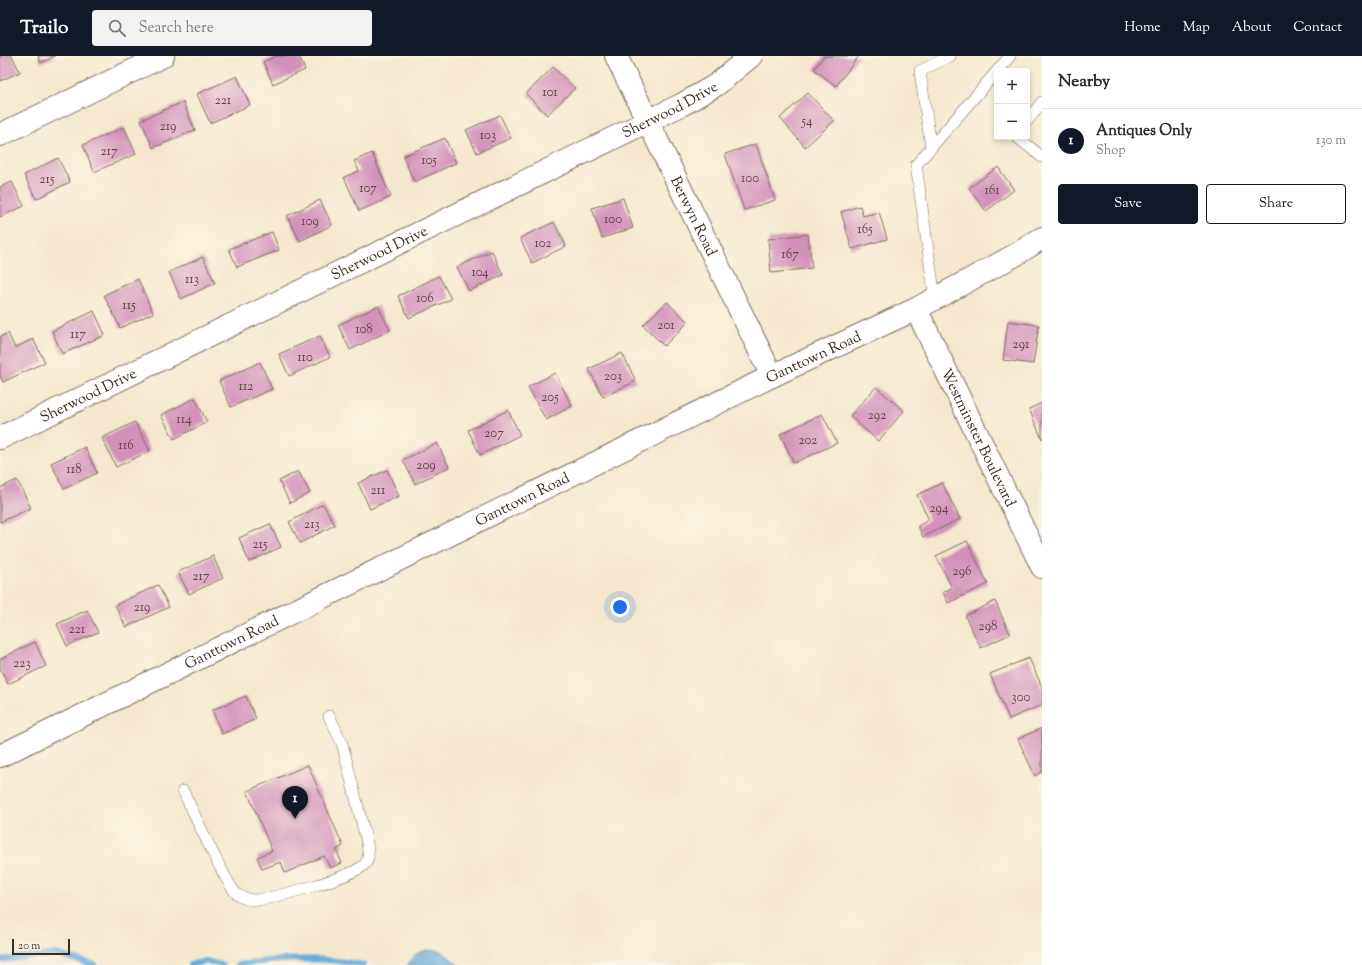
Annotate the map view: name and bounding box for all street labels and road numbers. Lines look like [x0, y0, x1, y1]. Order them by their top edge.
street label: Sherwood Drive [619, 77, 722, 144]
street label: Berwyn Road [664, 173, 721, 261]
street label: Sherwood Drive [328, 221, 432, 287]
street label: Ganttown Road [763, 327, 866, 389]
street label: Sherwood Drive [37, 364, 141, 429]
street label: Westminster Boulevard [935, 365, 1020, 511]
street label: Ganttown Road [472, 468, 574, 532]
street label: Ganttown Road [181, 611, 283, 676]

